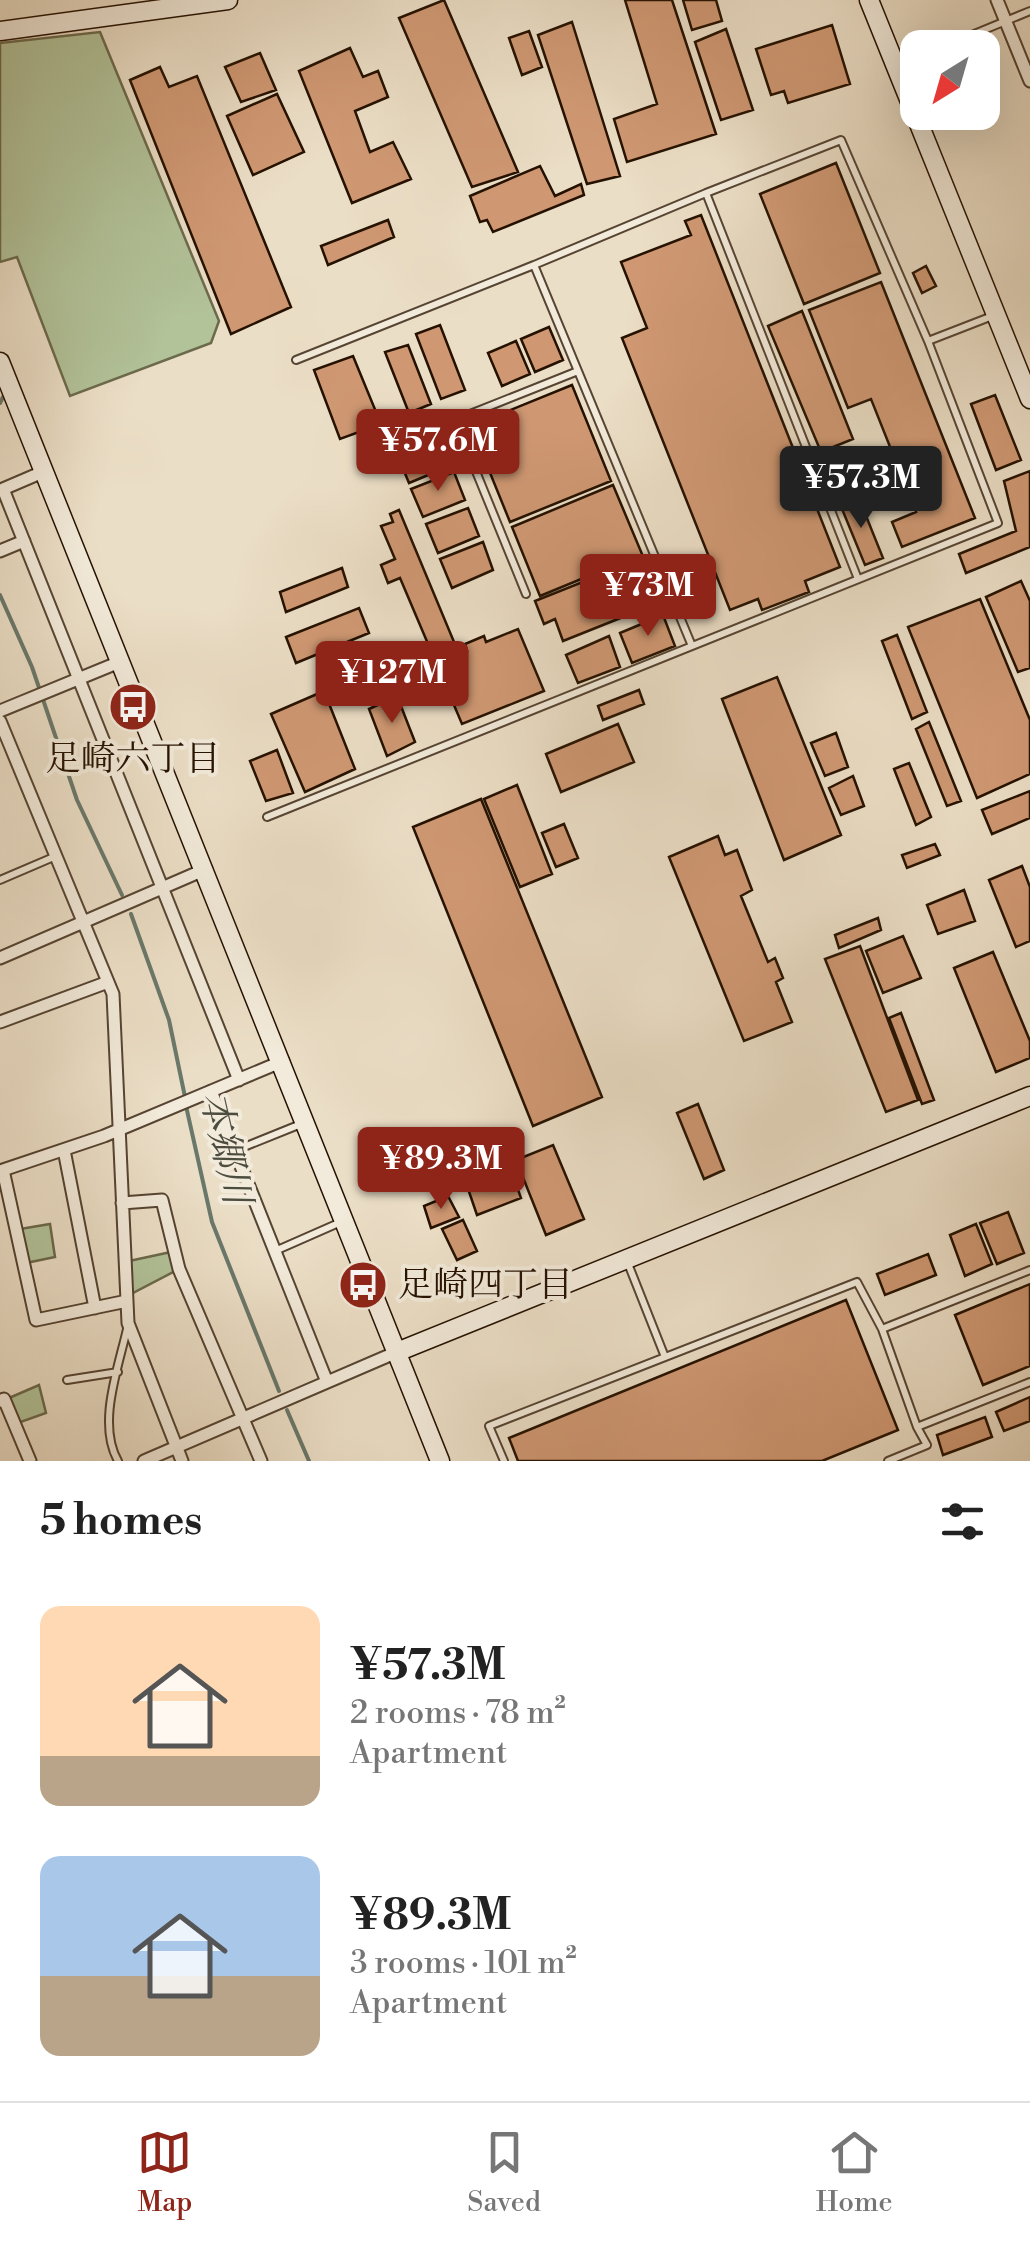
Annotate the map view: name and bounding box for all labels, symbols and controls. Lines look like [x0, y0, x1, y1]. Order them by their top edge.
north arrow [900, 30, 1000, 130]
map controls [900, 30, 1000, 130]
pin: ¥57.6M [357, 409, 519, 494]
text: ¥57.6M [378, 421, 498, 461]
pin: ¥57.3M [780, 446, 942, 531]
text: ¥57.3M [802, 458, 920, 498]
pin: ¥73M [589, 554, 707, 639]
text: ¥73M [602, 566, 694, 606]
pin: ¥127M [322, 641, 462, 726]
text: ¥127M [338, 653, 446, 693]
bus stop icon: 足崎六丁目 [107, 681, 159, 733]
place label: 足崎六丁目 [45, 738, 221, 781]
water label: 本郷川 [189, 1087, 262, 1213]
pin: ¥89.3M [360, 1127, 522, 1212]
text: ¥89.3M [380, 1139, 502, 1179]
bus stop icon: 足崎四丁目 [337, 1259, 389, 1311]
place label: 足崎四丁目 [398, 1264, 573, 1307]
icon: filters [935, 1494, 990, 1549]
text: 5 homes [40, 1495, 202, 1548]
text: ¥57.3M [350, 1640, 505, 1693]
icon: home [120, 1646, 240, 1766]
text: 2 rooms · 78 m² [350, 1693, 566, 1733]
text: Apartment [350, 1733, 507, 1773]
text: ¥89.3M [350, 1890, 511, 1943]
icon: home [120, 1896, 240, 2016]
text: 3 rooms · 101 m² [350, 1943, 577, 1983]
text: Apartment [350, 1983, 507, 2023]
tab: Map [137, 2125, 193, 2220]
tab: Saved [467, 2125, 541, 2220]
tab: Home [816, 2125, 893, 2220]

